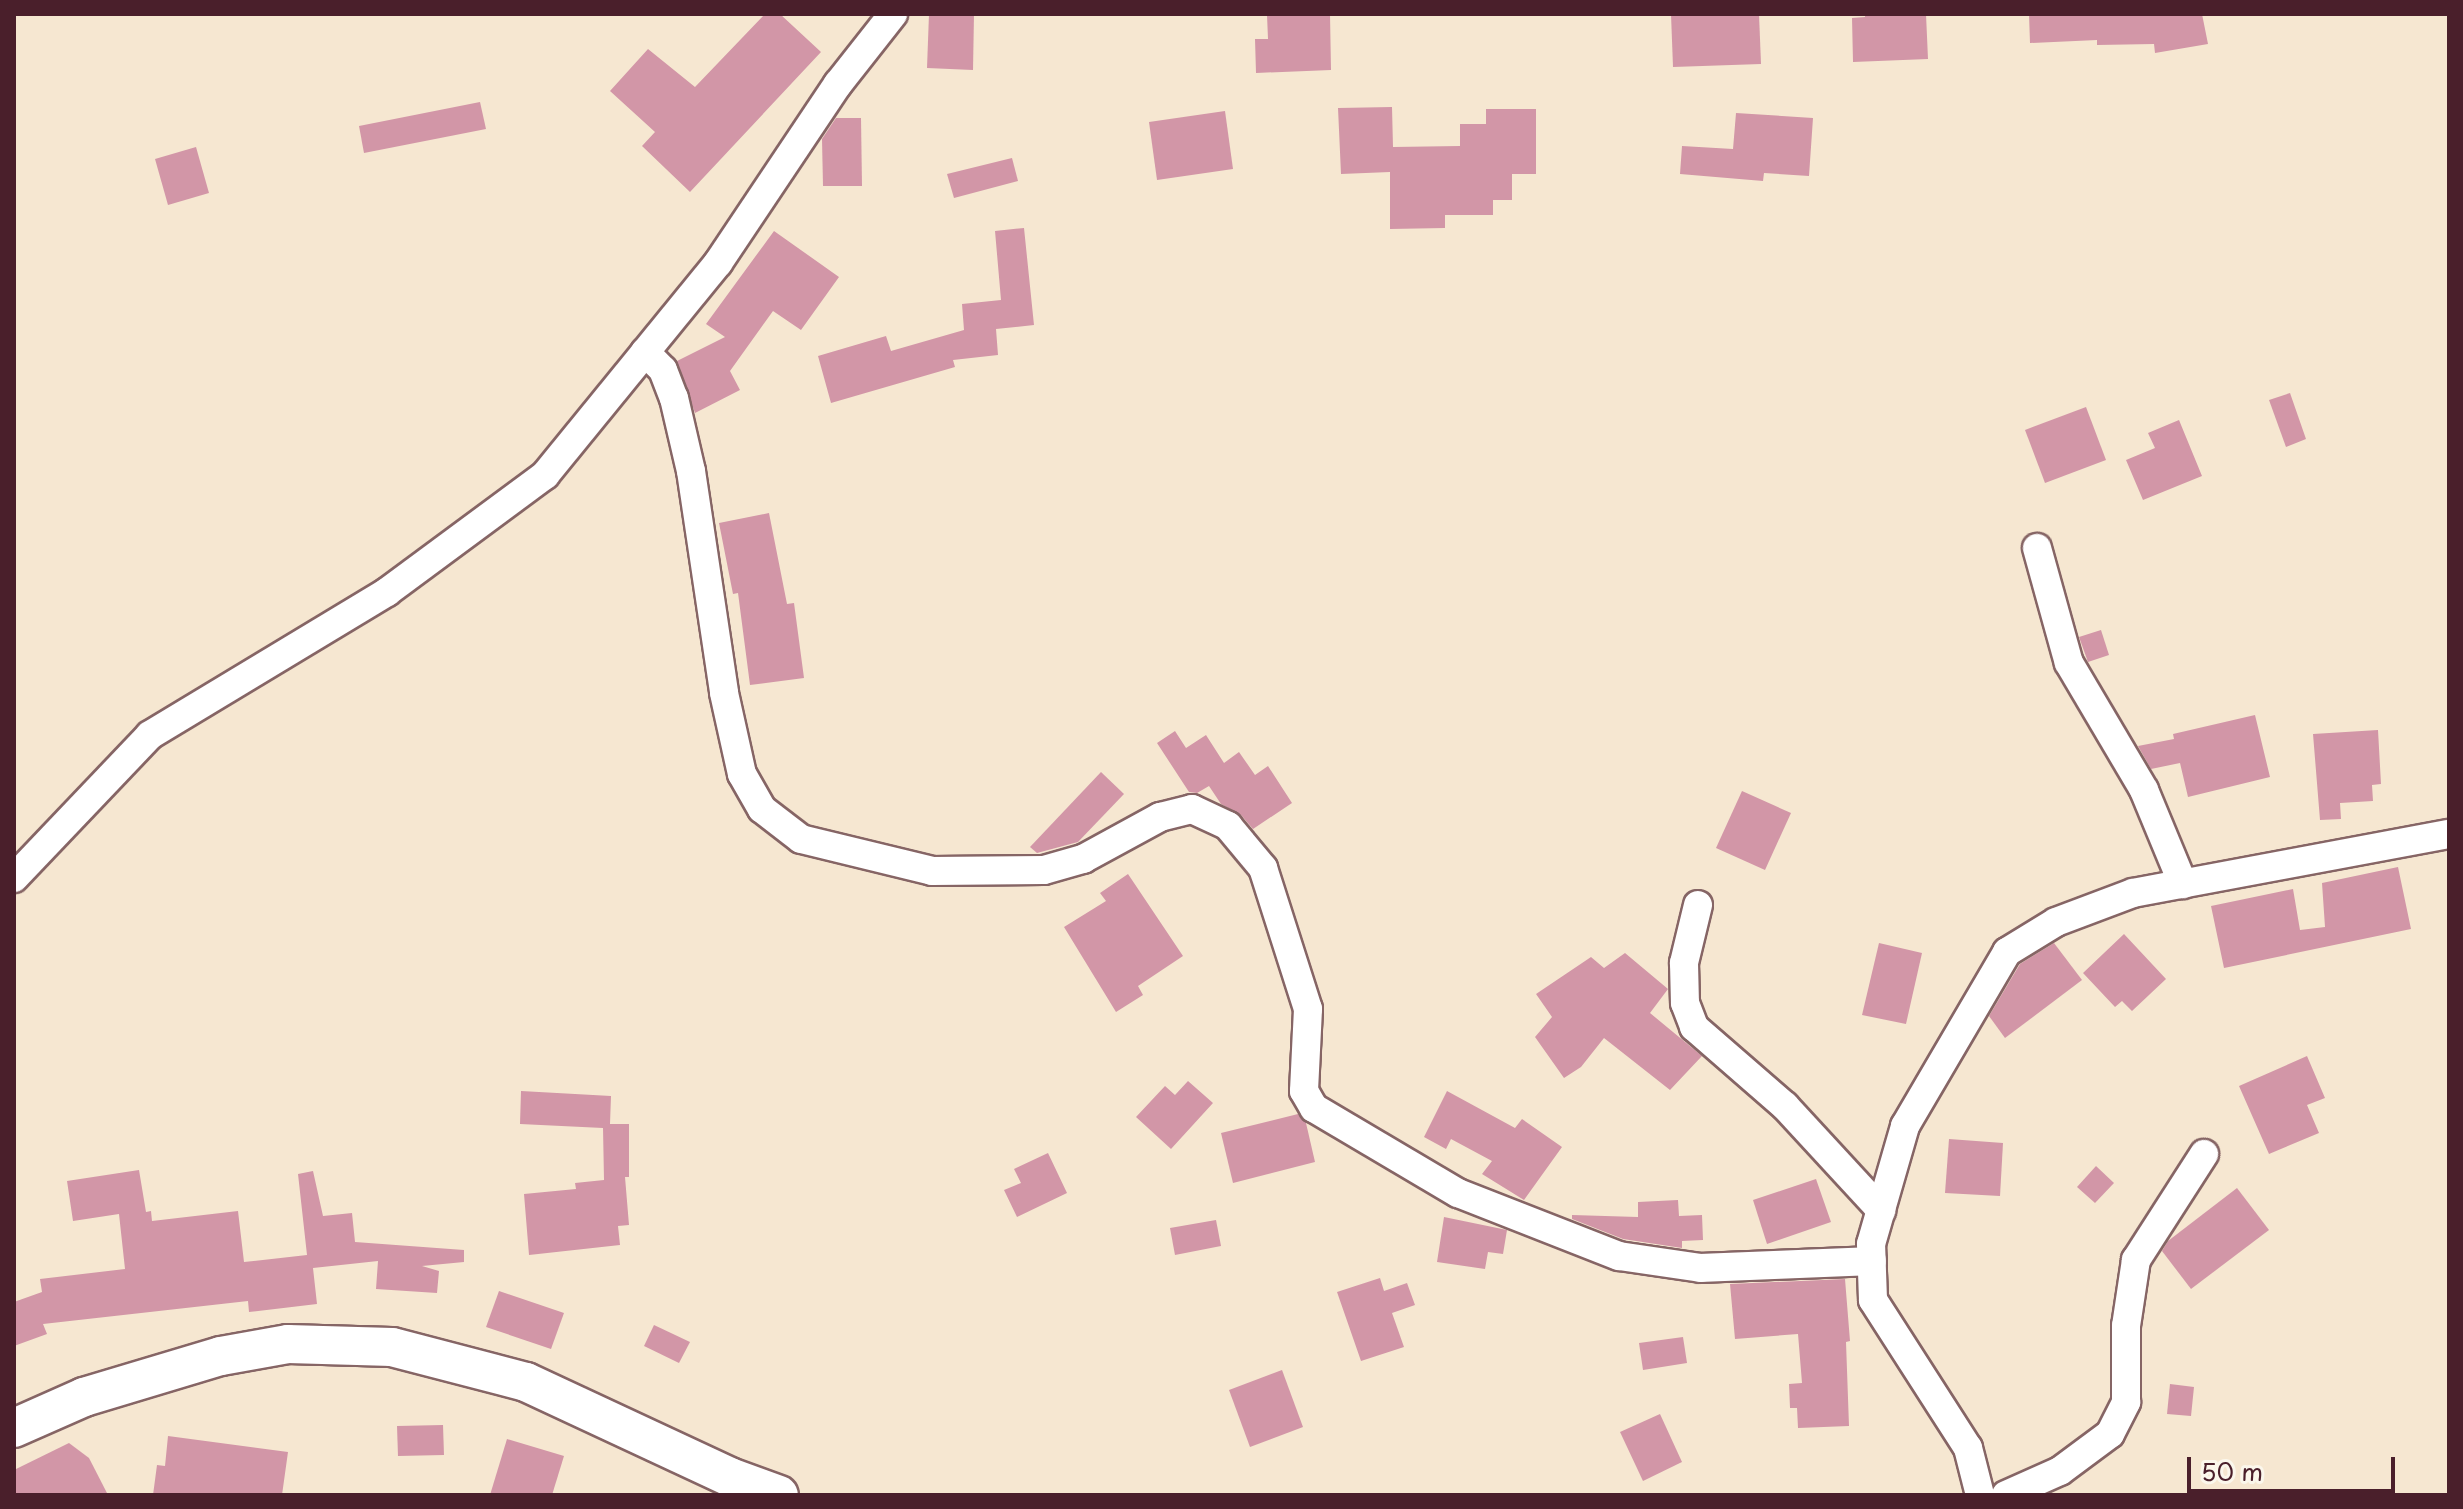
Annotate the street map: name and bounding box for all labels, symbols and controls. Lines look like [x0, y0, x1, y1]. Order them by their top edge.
scale bar [2191, 1441, 2399, 1491]
text: 50 m [2201, 1453, 2263, 1489]

